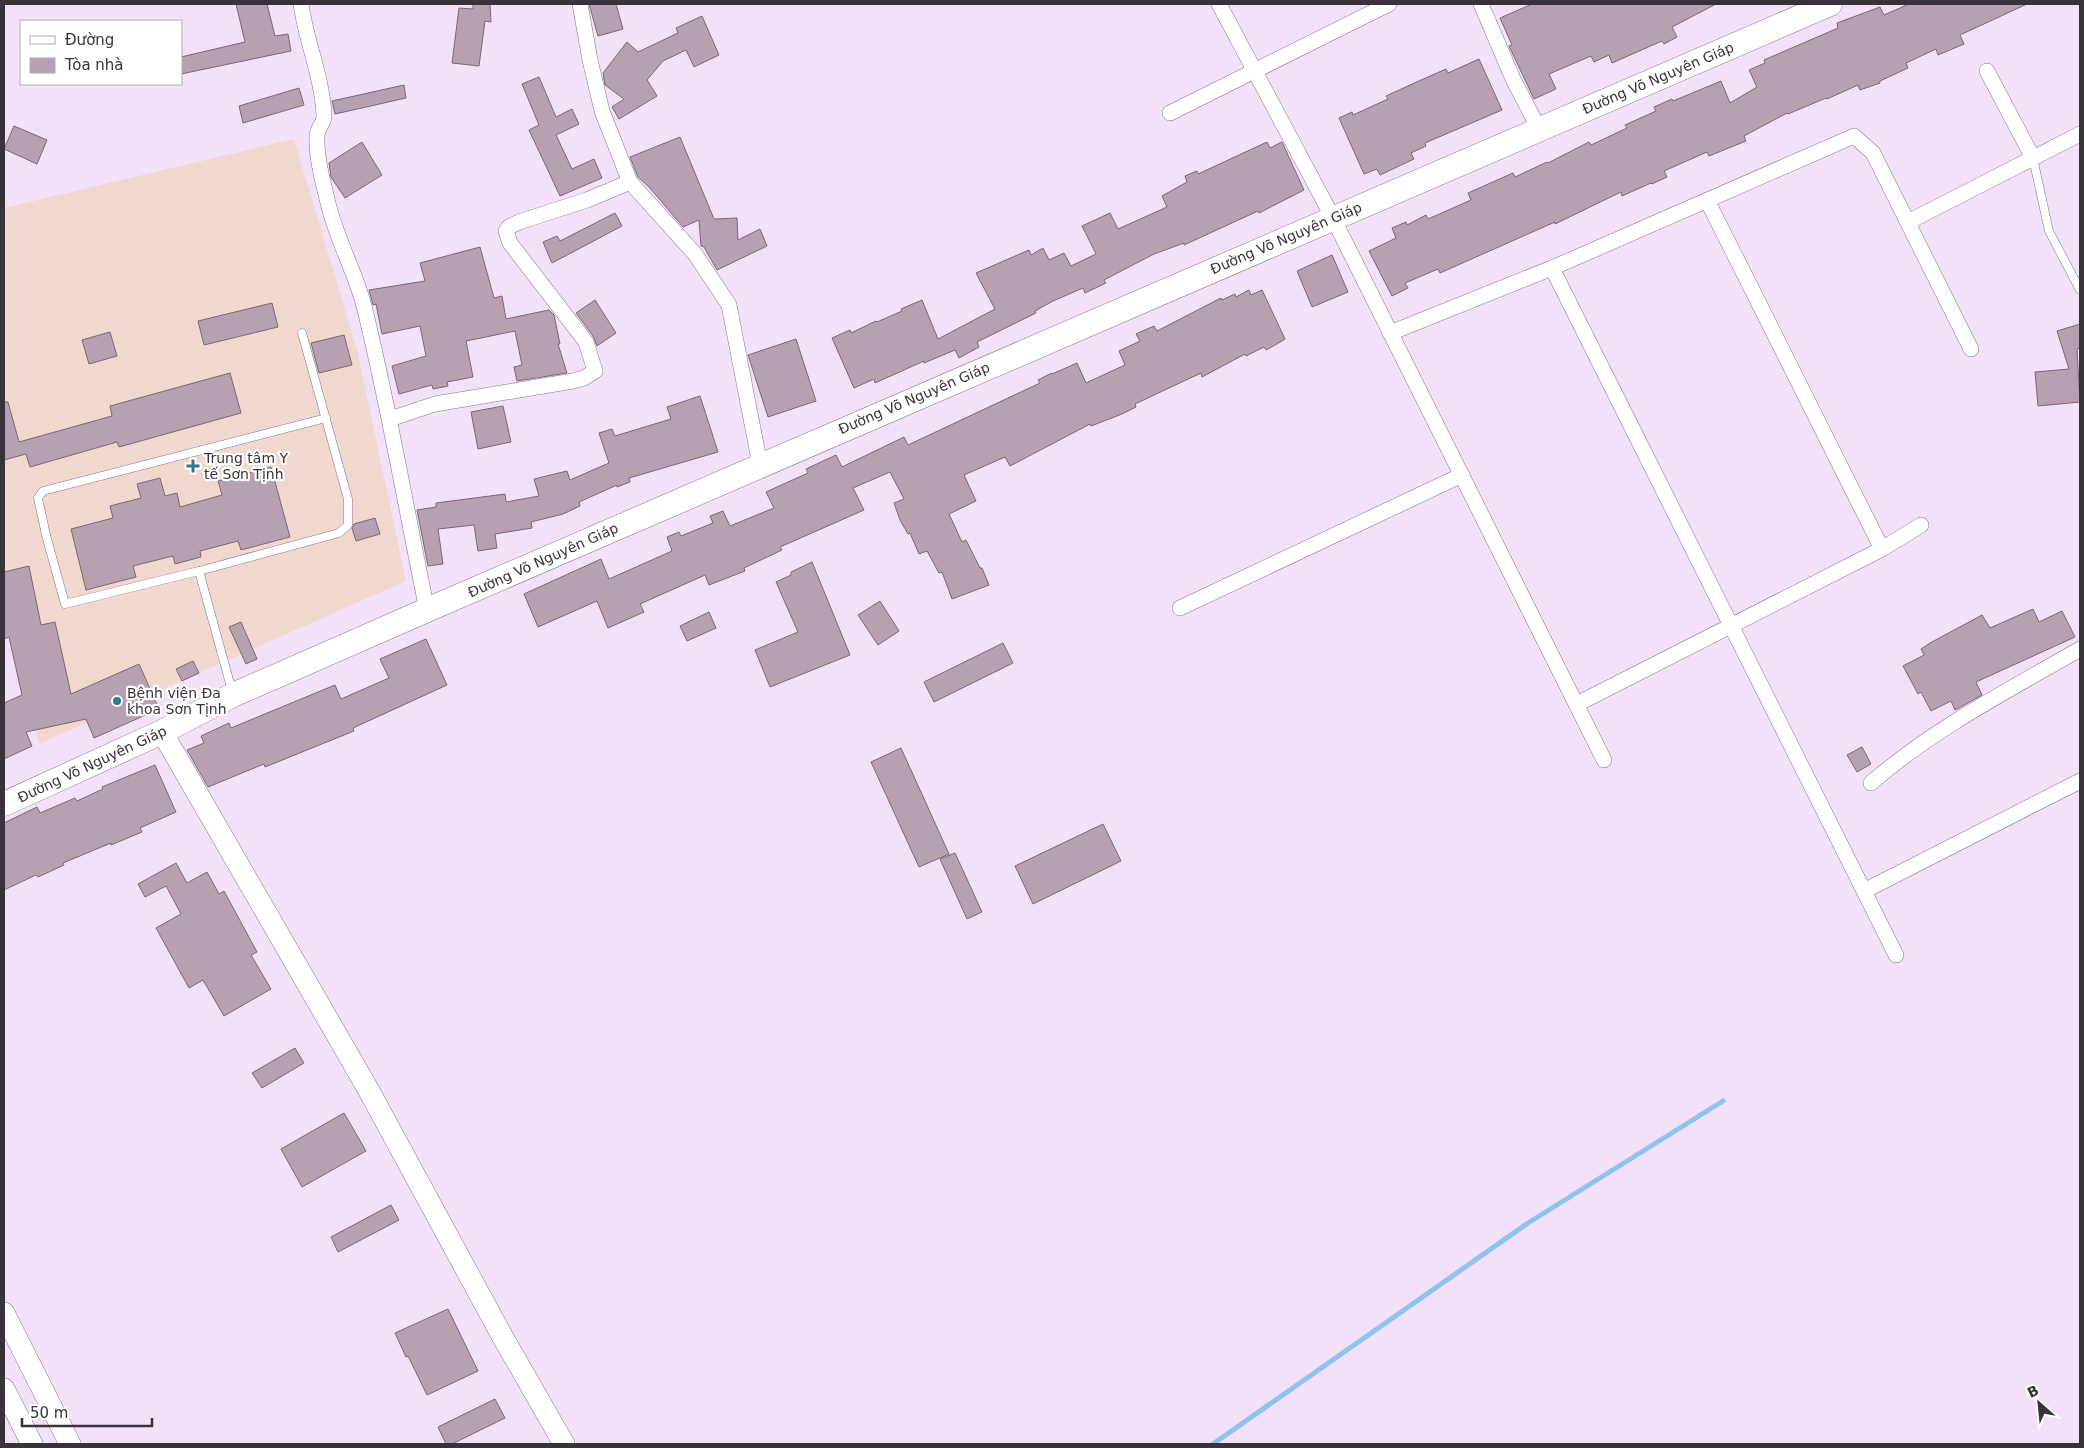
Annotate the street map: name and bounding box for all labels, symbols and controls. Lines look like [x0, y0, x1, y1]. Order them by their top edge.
legend [20, 20, 182, 85]
text: Đường [65, 31, 114, 49]
street label: Đường Võ Nguyên Giáp [1580, 39, 1736, 117]
text: Tòa nhà [64, 56, 124, 74]
street label: Đường Võ Nguyên Giáp [1208, 199, 1364, 277]
street label: Đường Võ Nguyên Giáp [836, 359, 992, 437]
place label: Trung tâm Y tế Sơn Tịnh [203, 450, 288, 482]
marker: Trung tâm Y tế Sơn Tịnh [186, 459, 200, 473]
street label: Đường Võ Nguyên Giáp [465, 520, 621, 600]
place label: Bệnh viện Đa khoa Sơn Tịnh [127, 685, 227, 717]
marker: Bệnh viện Đa khoa Sơn Tịnh [111, 695, 123, 707]
street label: Đường Võ Nguyên Giáp [15, 722, 169, 806]
north arrow [2014, 1378, 2064, 1428]
text: B [2025, 1382, 2041, 1401]
scale bar [22, 1396, 152, 1428]
text: 50 m [30, 1404, 68, 1422]

